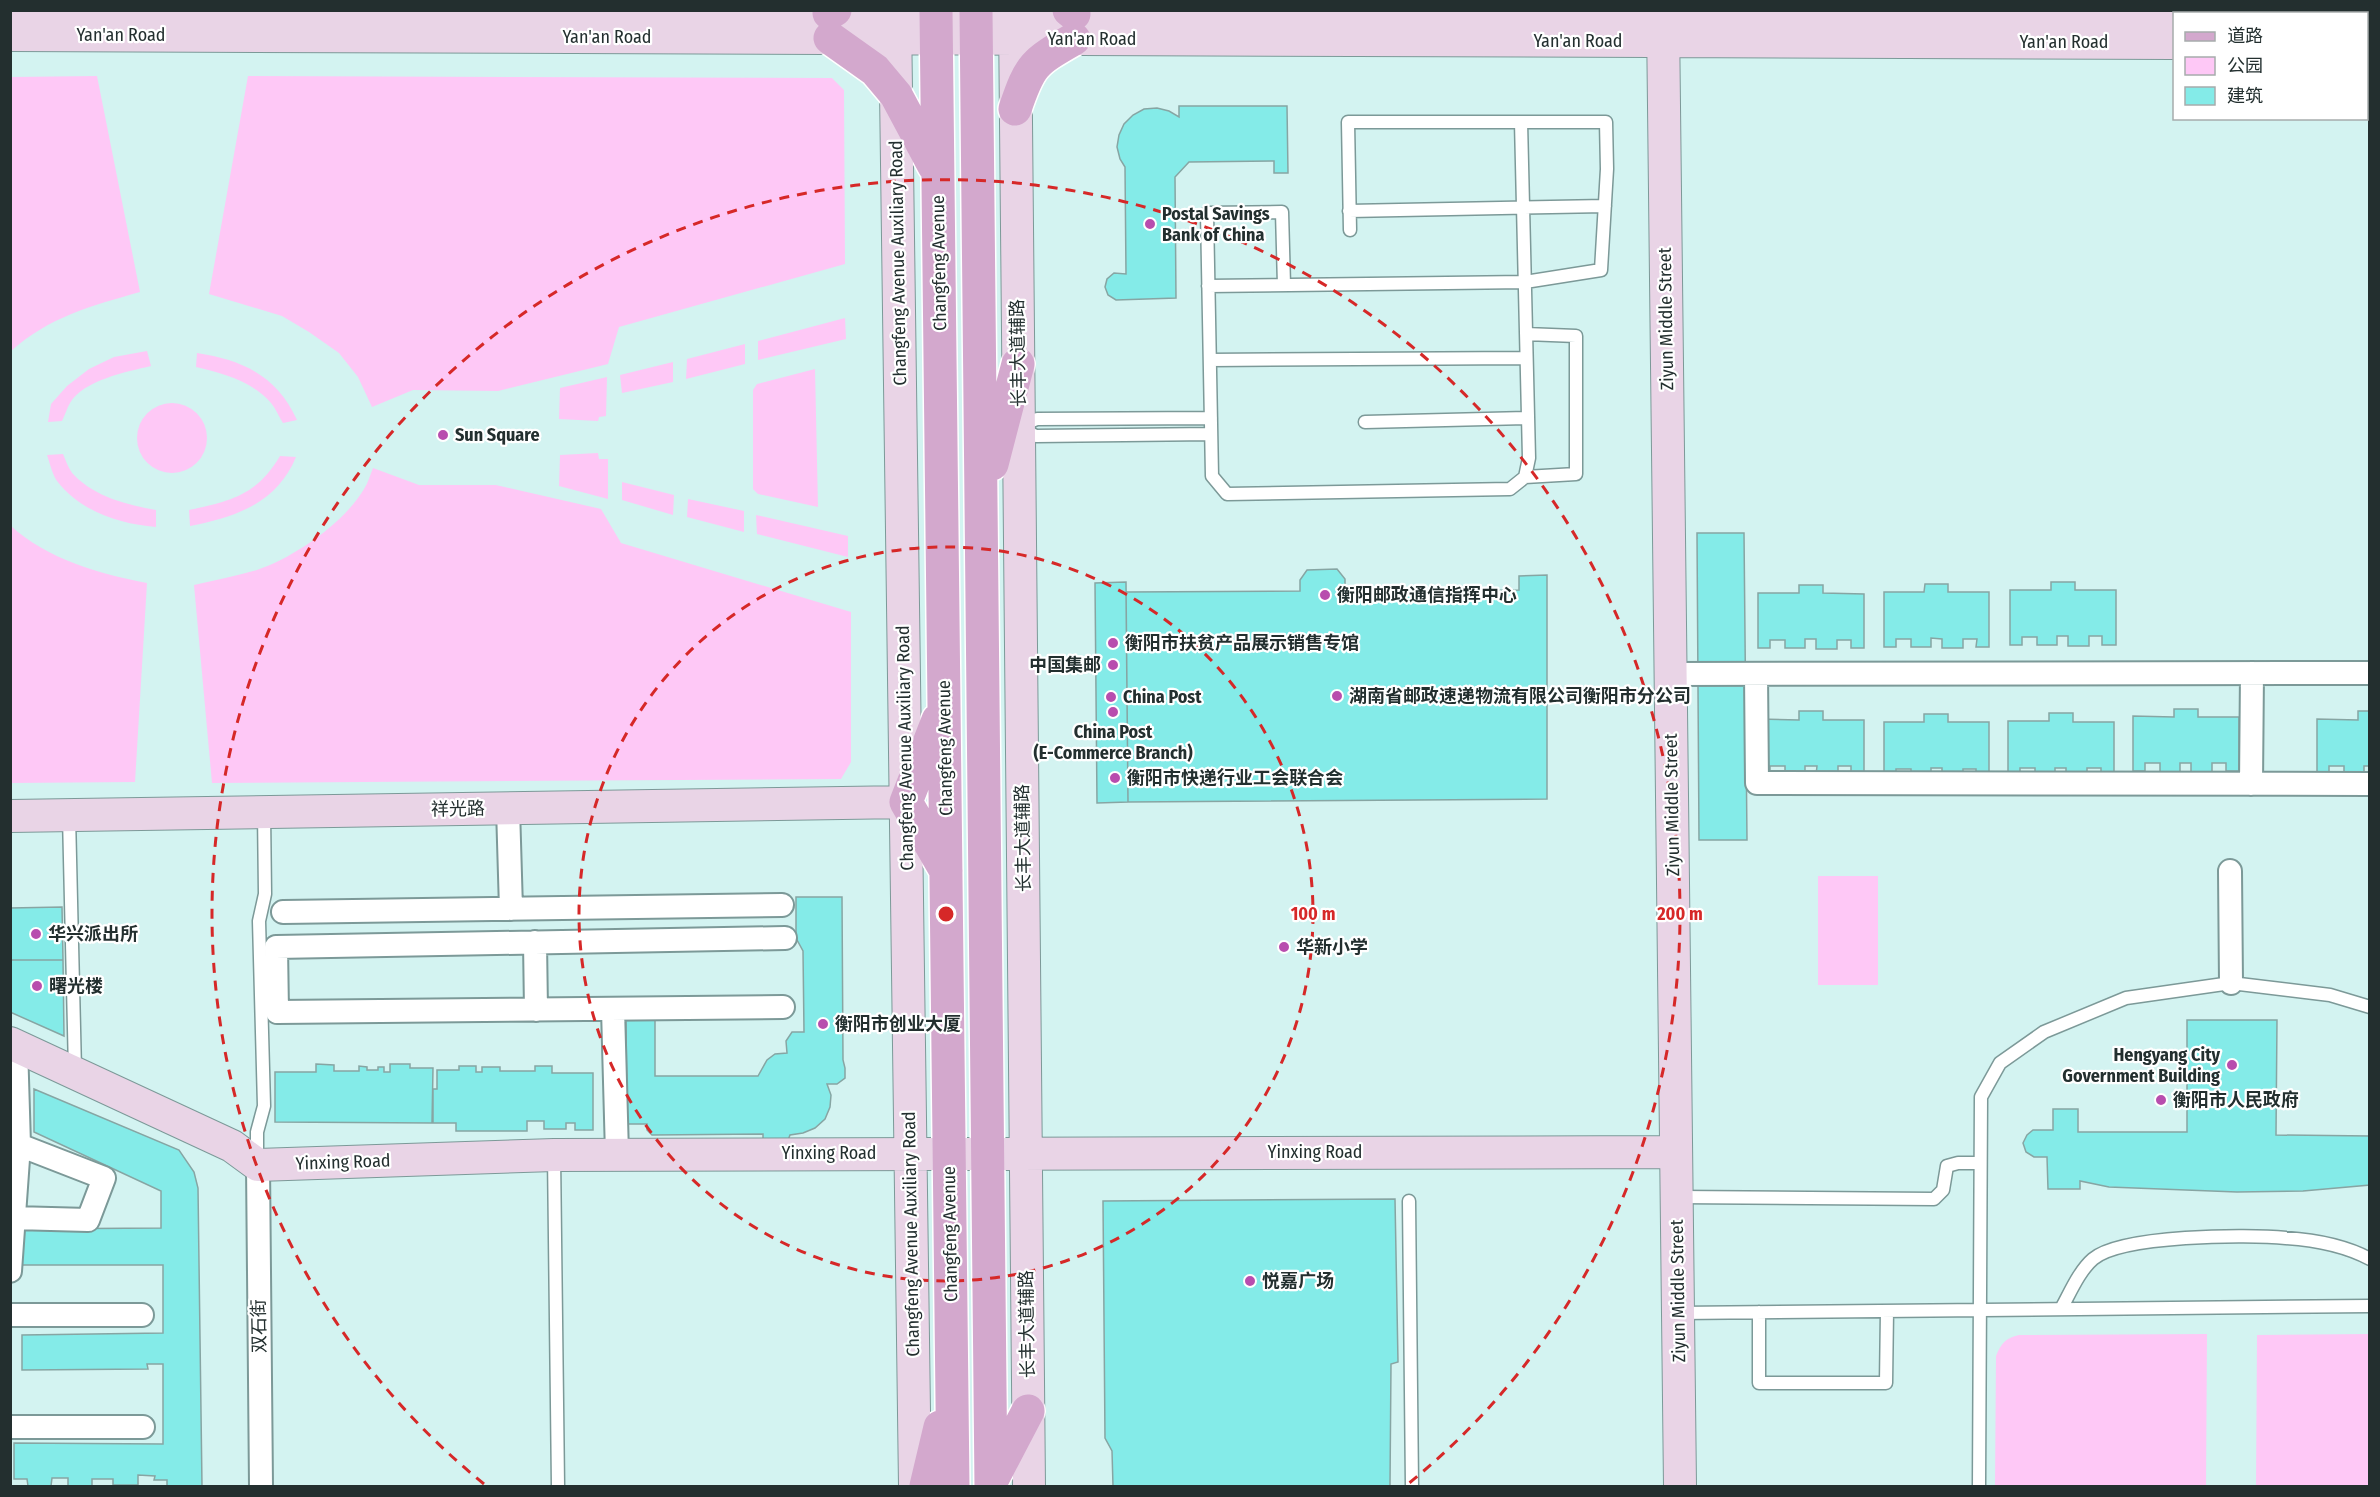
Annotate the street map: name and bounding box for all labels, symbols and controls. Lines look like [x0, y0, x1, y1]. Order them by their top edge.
legend [2173, 12, 2368, 120]
street label: Yan'an Road [77, 24, 165, 46]
text: 道路 [2227, 25, 2263, 47]
street label: Yan'an Road [563, 26, 651, 48]
street label: Yan'an Road [1048, 28, 1136, 50]
street label: Yan'an Road [1534, 30, 1622, 52]
street label: Yan'an Road [2020, 31, 2108, 53]
text: 公园 [2227, 55, 2263, 77]
text: 建筑 [2227, 85, 2263, 107]
street label: Changfeng Avenue Auxiliary Road [885, 140, 911, 386]
street label: Changfeng Avenue [927, 195, 951, 331]
place label: Postal Savings Bank of China [1162, 203, 1270, 246]
marker: Postal Savings Bank of China [1143, 217, 1157, 231]
street label: Ziyun Middle Street [1654, 247, 1678, 391]
street label: 长丰大道辅路 [1006, 299, 1030, 407]
place label: Sun Square [455, 424, 540, 446]
marker: Sun Square [436, 428, 450, 442]
place label: 衡阳邮政通信指挥中心 [1337, 584, 1517, 606]
marker: 衡阳邮政通信指挥中心 [1318, 588, 1332, 602]
street label: Changfeng Avenue Auxiliary Road [892, 625, 918, 871]
place label: 衡阳市扶贫产品展示销售专馆 [1125, 632, 1359, 654]
marker: 衡阳市扶贫产品展示销售专馆 [1106, 636, 1120, 650]
place label: 中国集邮 [1029, 654, 1101, 676]
marker: 中国集邮 [1106, 658, 1120, 672]
street label: Changfeng Avenue [933, 680, 957, 816]
place label: 湖南省邮政速递物流有限公司衡阳市分公司 [1349, 685, 1691, 707]
place label: China Post [1123, 686, 1202, 708]
marker: 湖南省邮政速递物流有限公司衡阳市分公司 [1330, 689, 1344, 703]
marker: China Post [1104, 690, 1118, 704]
marker: China Post (E-Commerce Branch) [1106, 705, 1120, 719]
place label: China Post (E-Commerce Branch) [1033, 721, 1193, 764]
street label: Ziyun Middle Street [1660, 733, 1684, 877]
place label: 衡阳市快递行业工会联合会 [1127, 767, 1343, 789]
marker: 衡阳市快递行业工会联合会 [1108, 771, 1122, 785]
street label: 长丰大道辅路 [1011, 784, 1035, 892]
street label: 祥光路 [431, 798, 485, 820]
text: 100 m [1291, 903, 1335, 925]
text: 200 m [1656, 903, 1703, 925]
centre of rings [936, 904, 956, 924]
place label: 华兴派出所 [48, 923, 138, 945]
marker: 华兴派出所 [29, 927, 43, 941]
place label: 华新小学 [1296, 936, 1368, 958]
marker: 华新小学 [1277, 940, 1291, 954]
place label: 曙光楼 [49, 975, 103, 997]
marker: 曙光楼 [30, 979, 44, 993]
place label: 衡阳市创业大厦 [835, 1013, 961, 1035]
marker: 衡阳市创业大厦 [816, 1017, 830, 1031]
place label: Hengyang City Government Building [2062, 1044, 2220, 1087]
marker: Hengyang City Government Building [2225, 1058, 2239, 1072]
place label: 衡阳市人民政府 [2173, 1089, 2299, 1111]
marker: 衡阳市人民政府 [2154, 1093, 2168, 1107]
street label: Changfeng Avenue Auxiliary Road [898, 1111, 924, 1357]
street label: Yinxing Road [1268, 1141, 1362, 1163]
street label: Yinxing Road [782, 1142, 876, 1164]
street label: Yinxing Road [295, 1149, 391, 1175]
street label: Changfeng Avenue [938, 1166, 962, 1302]
street label: Ziyun Middle Street [1666, 1219, 1690, 1363]
street label: 长丰大道辅路 [1015, 1270, 1039, 1378]
place label: 悦嘉广场 [1262, 1270, 1334, 1292]
marker: 悦嘉广场 [1243, 1274, 1257, 1288]
street label: 双石街 [248, 1299, 270, 1353]

